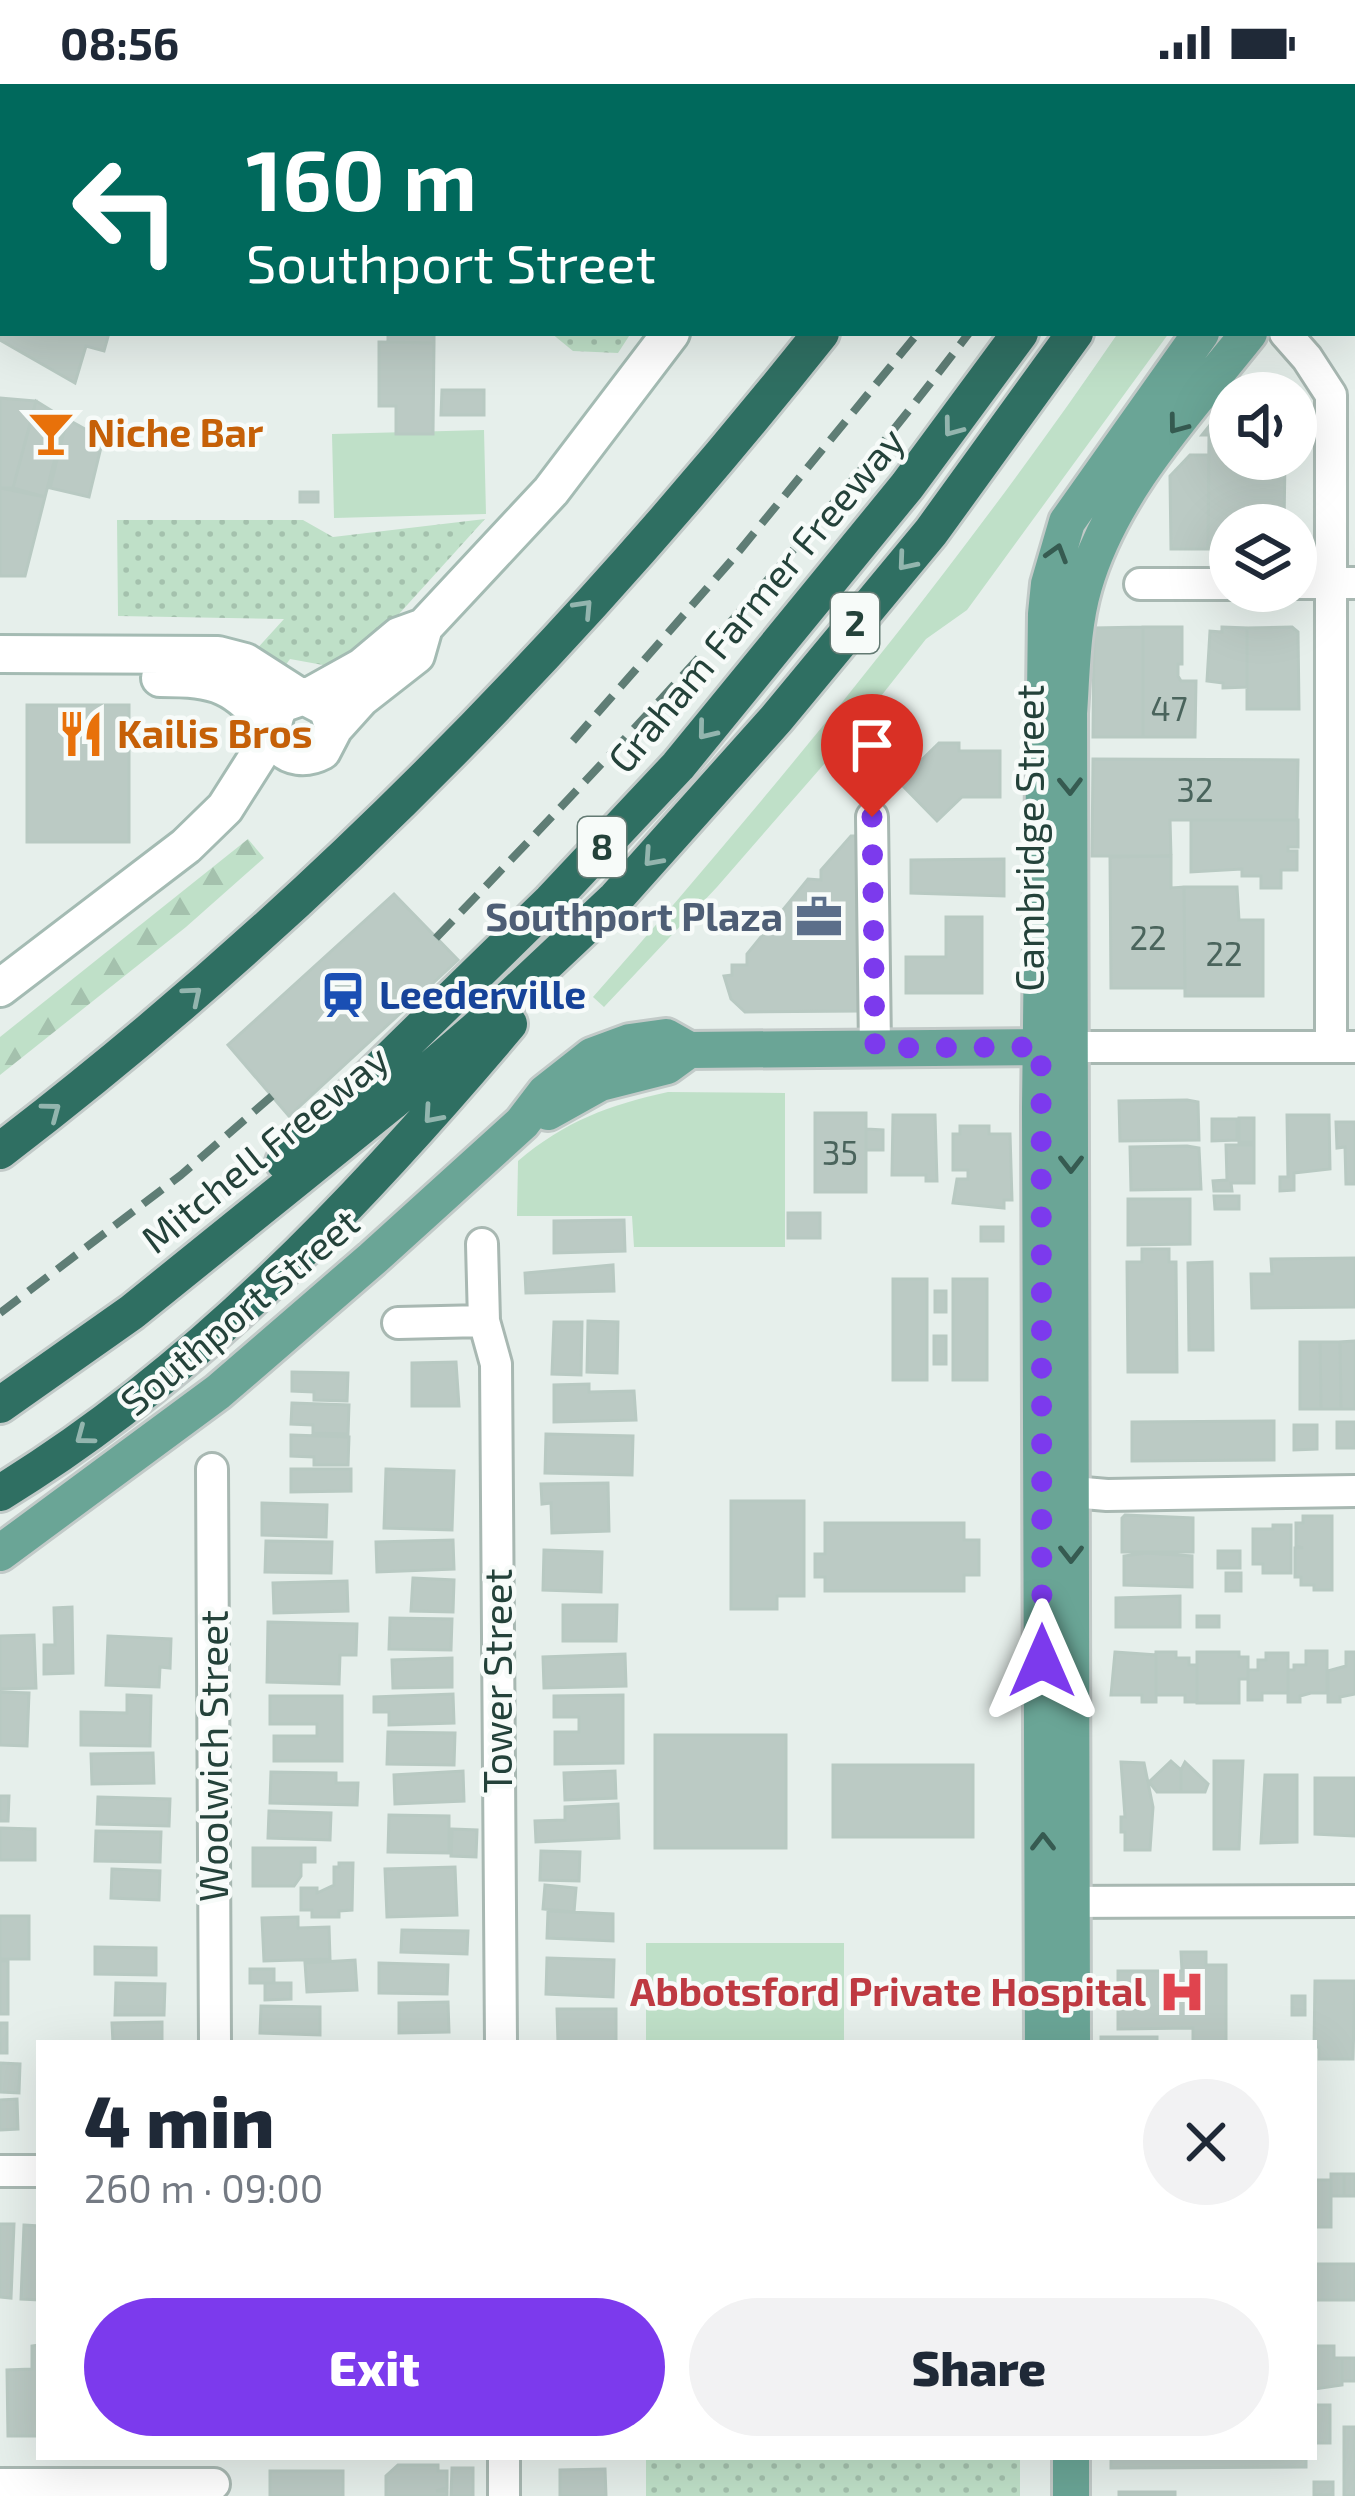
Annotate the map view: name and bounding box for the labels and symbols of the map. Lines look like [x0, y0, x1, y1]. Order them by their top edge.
bar icon: Niche Bar [26, 408, 76, 458]
place label: Niche Bar [87, 408, 264, 455]
one-way arrow [1170, 411, 1191, 433]
one-way arrow [944, 414, 966, 436]
street label: Graham Farmer Freeway [597, 417, 913, 781]
one-way arrow [1043, 544, 1068, 565]
one-way arrow [898, 548, 920, 570]
road number: 2 [831, 593, 879, 653]
one-way arrow [570, 601, 592, 622]
street label: Cambridge Street [1005, 684, 1052, 992]
house number: 47 [1150, 688, 1188, 728]
pin [821, 694, 923, 817]
restaurant icon: Kailis Bros [56, 709, 106, 759]
place label: Kailis Bros [117, 709, 312, 756]
one-way arrow [699, 717, 721, 739]
house number: 32 [1177, 769, 1213, 809]
one-way arrow [1057, 778, 1083, 796]
road number: 8 [578, 817, 626, 877]
one-way arrow [645, 844, 666, 866]
place label: Southport Plaza [485, 892, 783, 939]
office icon: Southport Plaza [794, 892, 844, 942]
house number: 22 [1129, 917, 1167, 957]
house number: 22 [1205, 933, 1243, 973]
station icon: Leederville [318, 970, 368, 1020]
place label: Leederville [379, 970, 586, 1017]
one-way arrow [179, 988, 201, 1010]
street label: Mitchell Freeway [131, 1034, 397, 1262]
one-way arrow [424, 1101, 446, 1123]
one-way arrow [39, 1104, 61, 1125]
house number: 35 [822, 1132, 858, 1172]
one-way arrow [1058, 1156, 1084, 1174]
street label: Southport Street [111, 1198, 368, 1424]
one-way arrow [75, 1421, 97, 1443]
one-way arrow [1058, 1546, 1084, 1564]
street label: Tower Street [473, 1568, 520, 1794]
position arrow [979, 1598, 1105, 1724]
street label: Woolwich Street [189, 1610, 236, 1902]
one-way arrow [1030, 1832, 1056, 1850]
place label: Abbotsford Private Hospital [630, 1967, 1146, 2014]
hospital icon: Abbotsford Private Hospital [1157, 1967, 1207, 2017]

